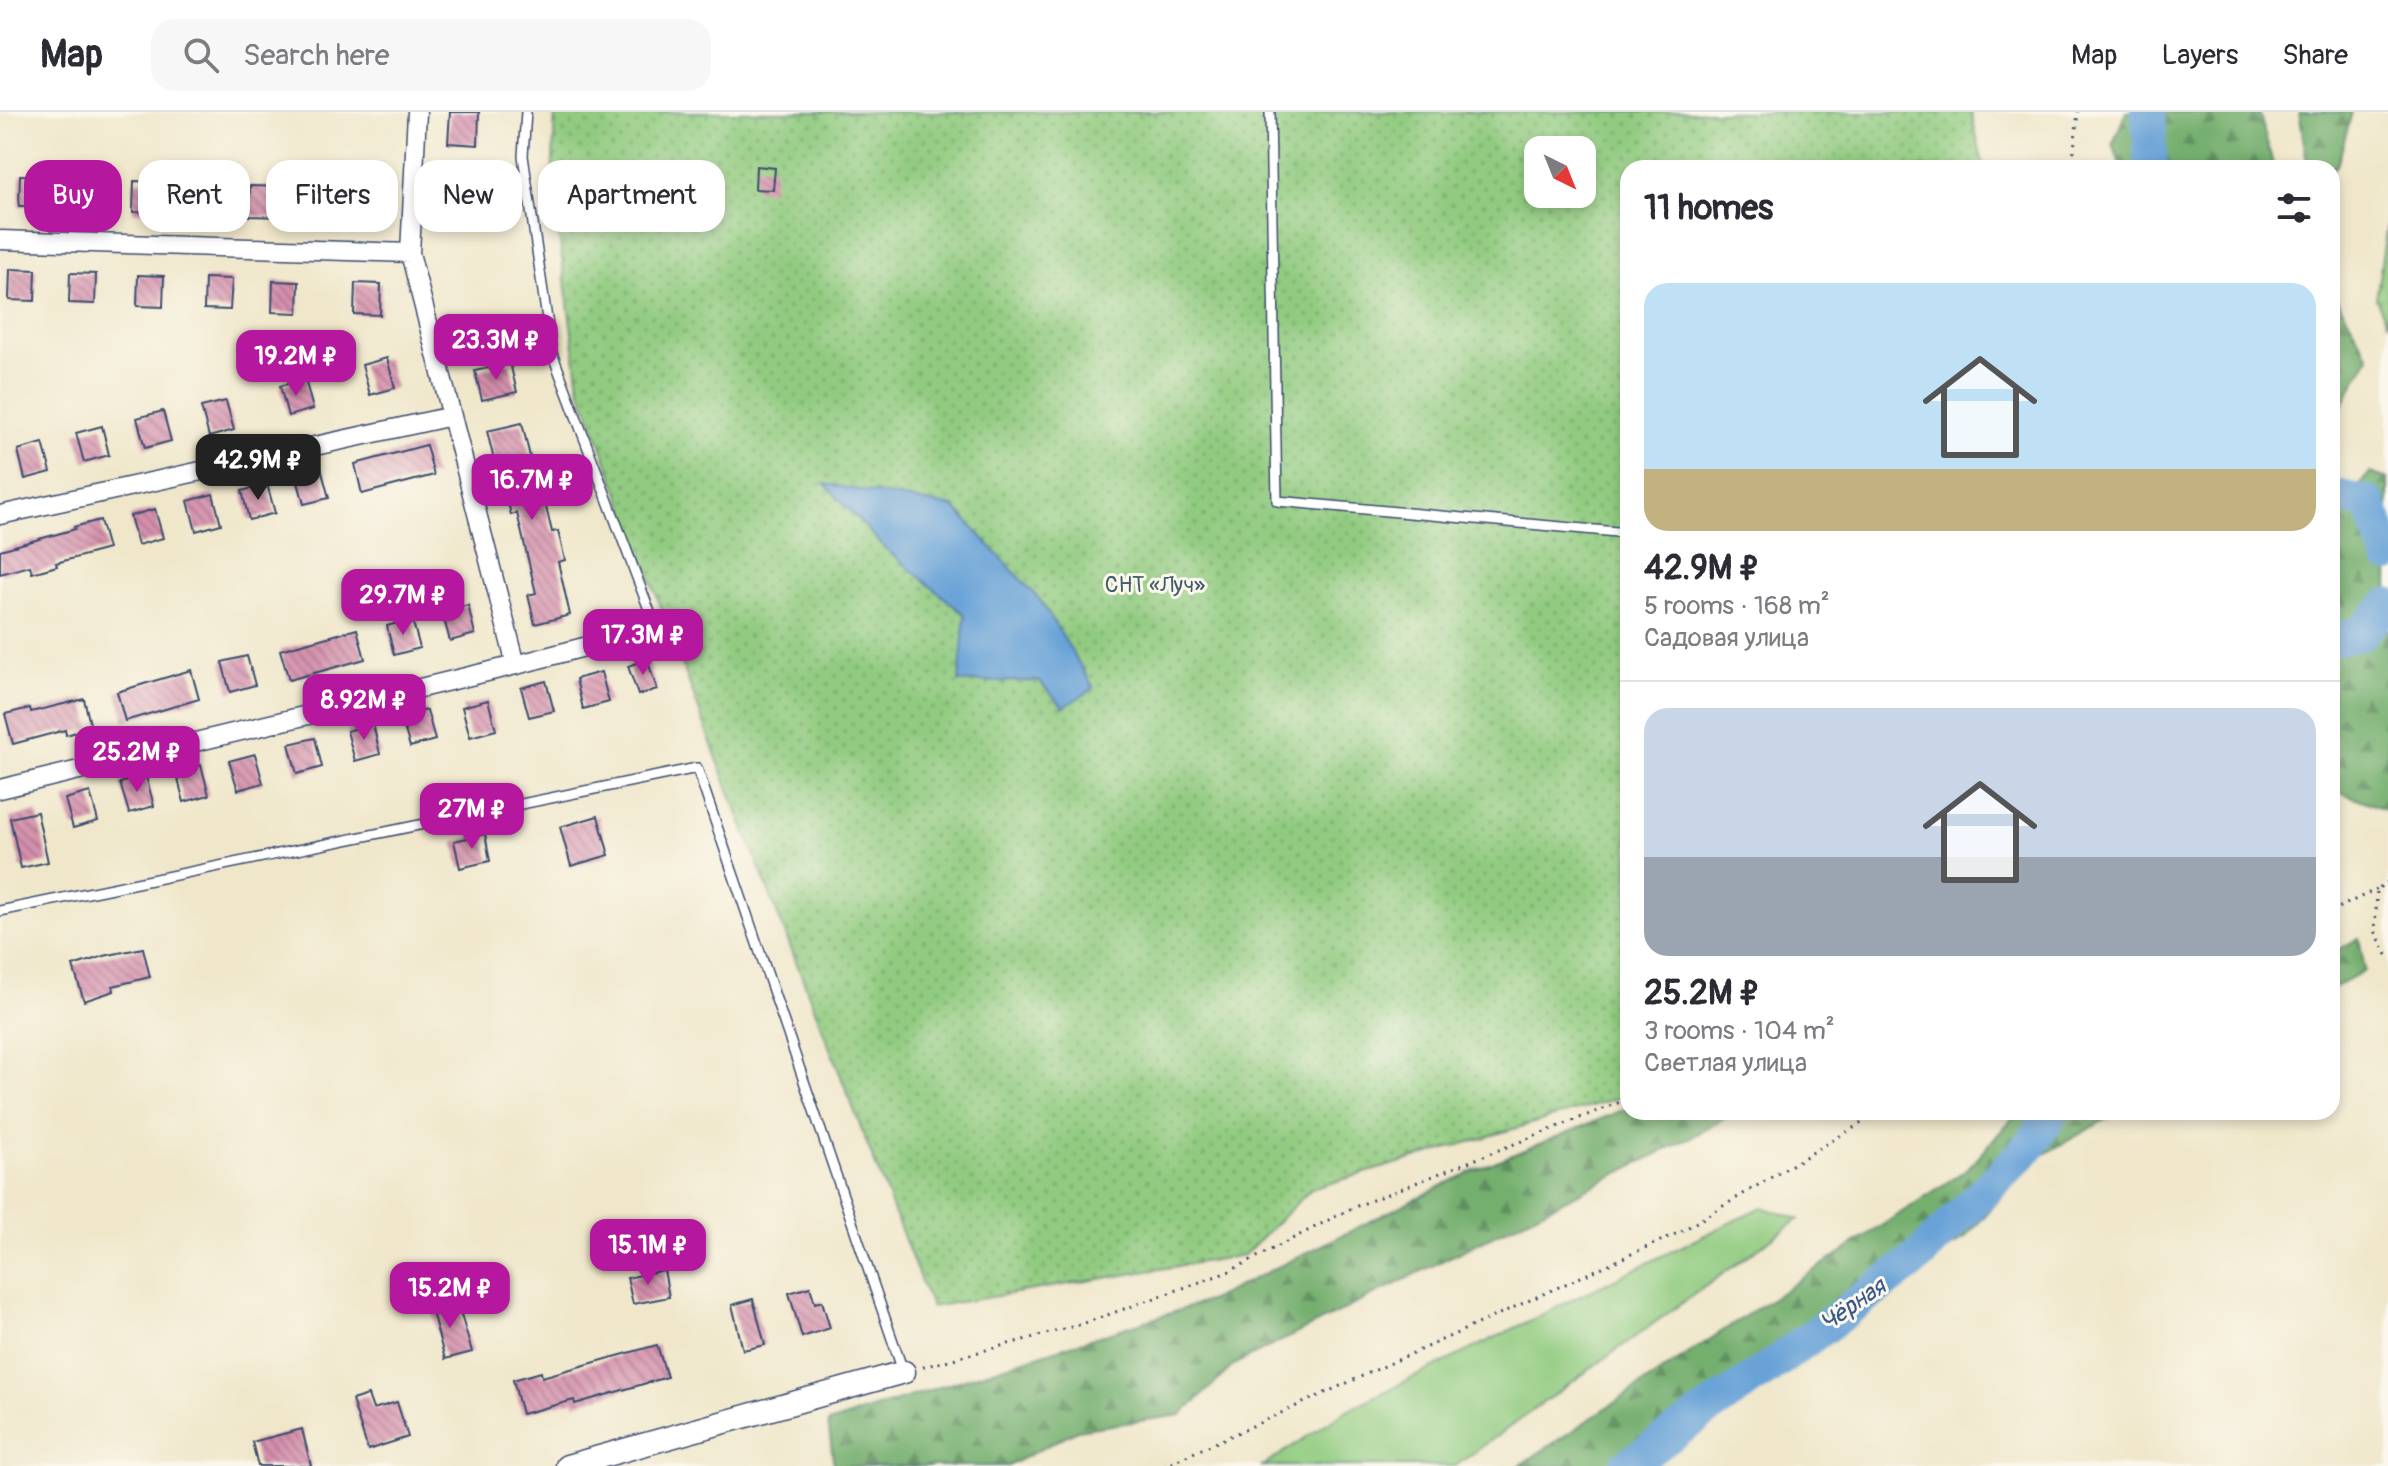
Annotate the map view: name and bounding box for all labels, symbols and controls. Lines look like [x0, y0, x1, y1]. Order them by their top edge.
search box [151, 19, 711, 91]
text: Map [40, 31, 103, 79]
icon: search [179, 33, 223, 77]
text: Search here [243, 37, 390, 74]
text: Map [2071, 38, 2117, 73]
text: Layers [2161, 38, 2238, 73]
text: Share [2282, 38, 2348, 73]
north arrow [1524, 136, 1596, 208]
map controls [1524, 136, 1596, 208]
chip: Buy [24, 160, 122, 232]
chip: Rent [138, 160, 250, 232]
chip: Filters [266, 160, 398, 232]
chip: New [414, 160, 522, 232]
chip: Apartment [538, 160, 725, 232]
icon: filters [2272, 186, 2316, 230]
text: 11 homes [1644, 187, 1773, 230]
pin: 23.3M ₽ [422, 314, 570, 382]
text: 23.3M ₽ [452, 324, 540, 356]
pin: 19.2M ₽ [222, 330, 370, 398]
icon: home [1908, 335, 2052, 479]
text: 19.2M ₽ [254, 340, 338, 372]
pin: 42.9M ₽ [184, 434, 332, 502]
text: 42.9M ₽ [214, 444, 302, 476]
pin: 16.7M ₽ [458, 454, 606, 522]
text: 16.7M ₽ [490, 464, 574, 496]
text: 42.9M ₽ [1644, 547, 1760, 590]
pin: 29.7M ₽ [329, 569, 477, 637]
park label: СНТ «Луч» [1105, 571, 1205, 599]
text: 29.7M ₽ [359, 579, 447, 611]
text: 5 rooms · 168 m² [1644, 590, 1830, 622]
pin: 17.3M ₽ [569, 609, 717, 677]
text: 17.3M ₽ [601, 619, 685, 651]
text: Садовая улица [1644, 622, 1809, 654]
pin: 8.92M ₽ [290, 674, 438, 742]
text: 8.92M ₽ [321, 684, 407, 716]
pin: 25.2M ₽ [63, 726, 211, 794]
text: 25.2M ₽ [93, 736, 181, 768]
icon: home [1908, 760, 2052, 904]
pin: 27M ₽ [416, 783, 528, 851]
text: 27M ₽ [438, 793, 506, 825]
text: 25.2M ₽ [1644, 972, 1760, 1015]
text: 3 rooms · 104 m² [1644, 1015, 1835, 1047]
text: Светлая улица [1644, 1047, 1807, 1079]
pin: 15.1M ₽ [574, 1219, 722, 1287]
text: 15.1M ₽ [608, 1229, 688, 1261]
pin: 15.2M ₽ [376, 1262, 524, 1330]
water label: Чёрная [1815, 1271, 1893, 1338]
text: 15.2M ₽ [408, 1272, 492, 1304]

